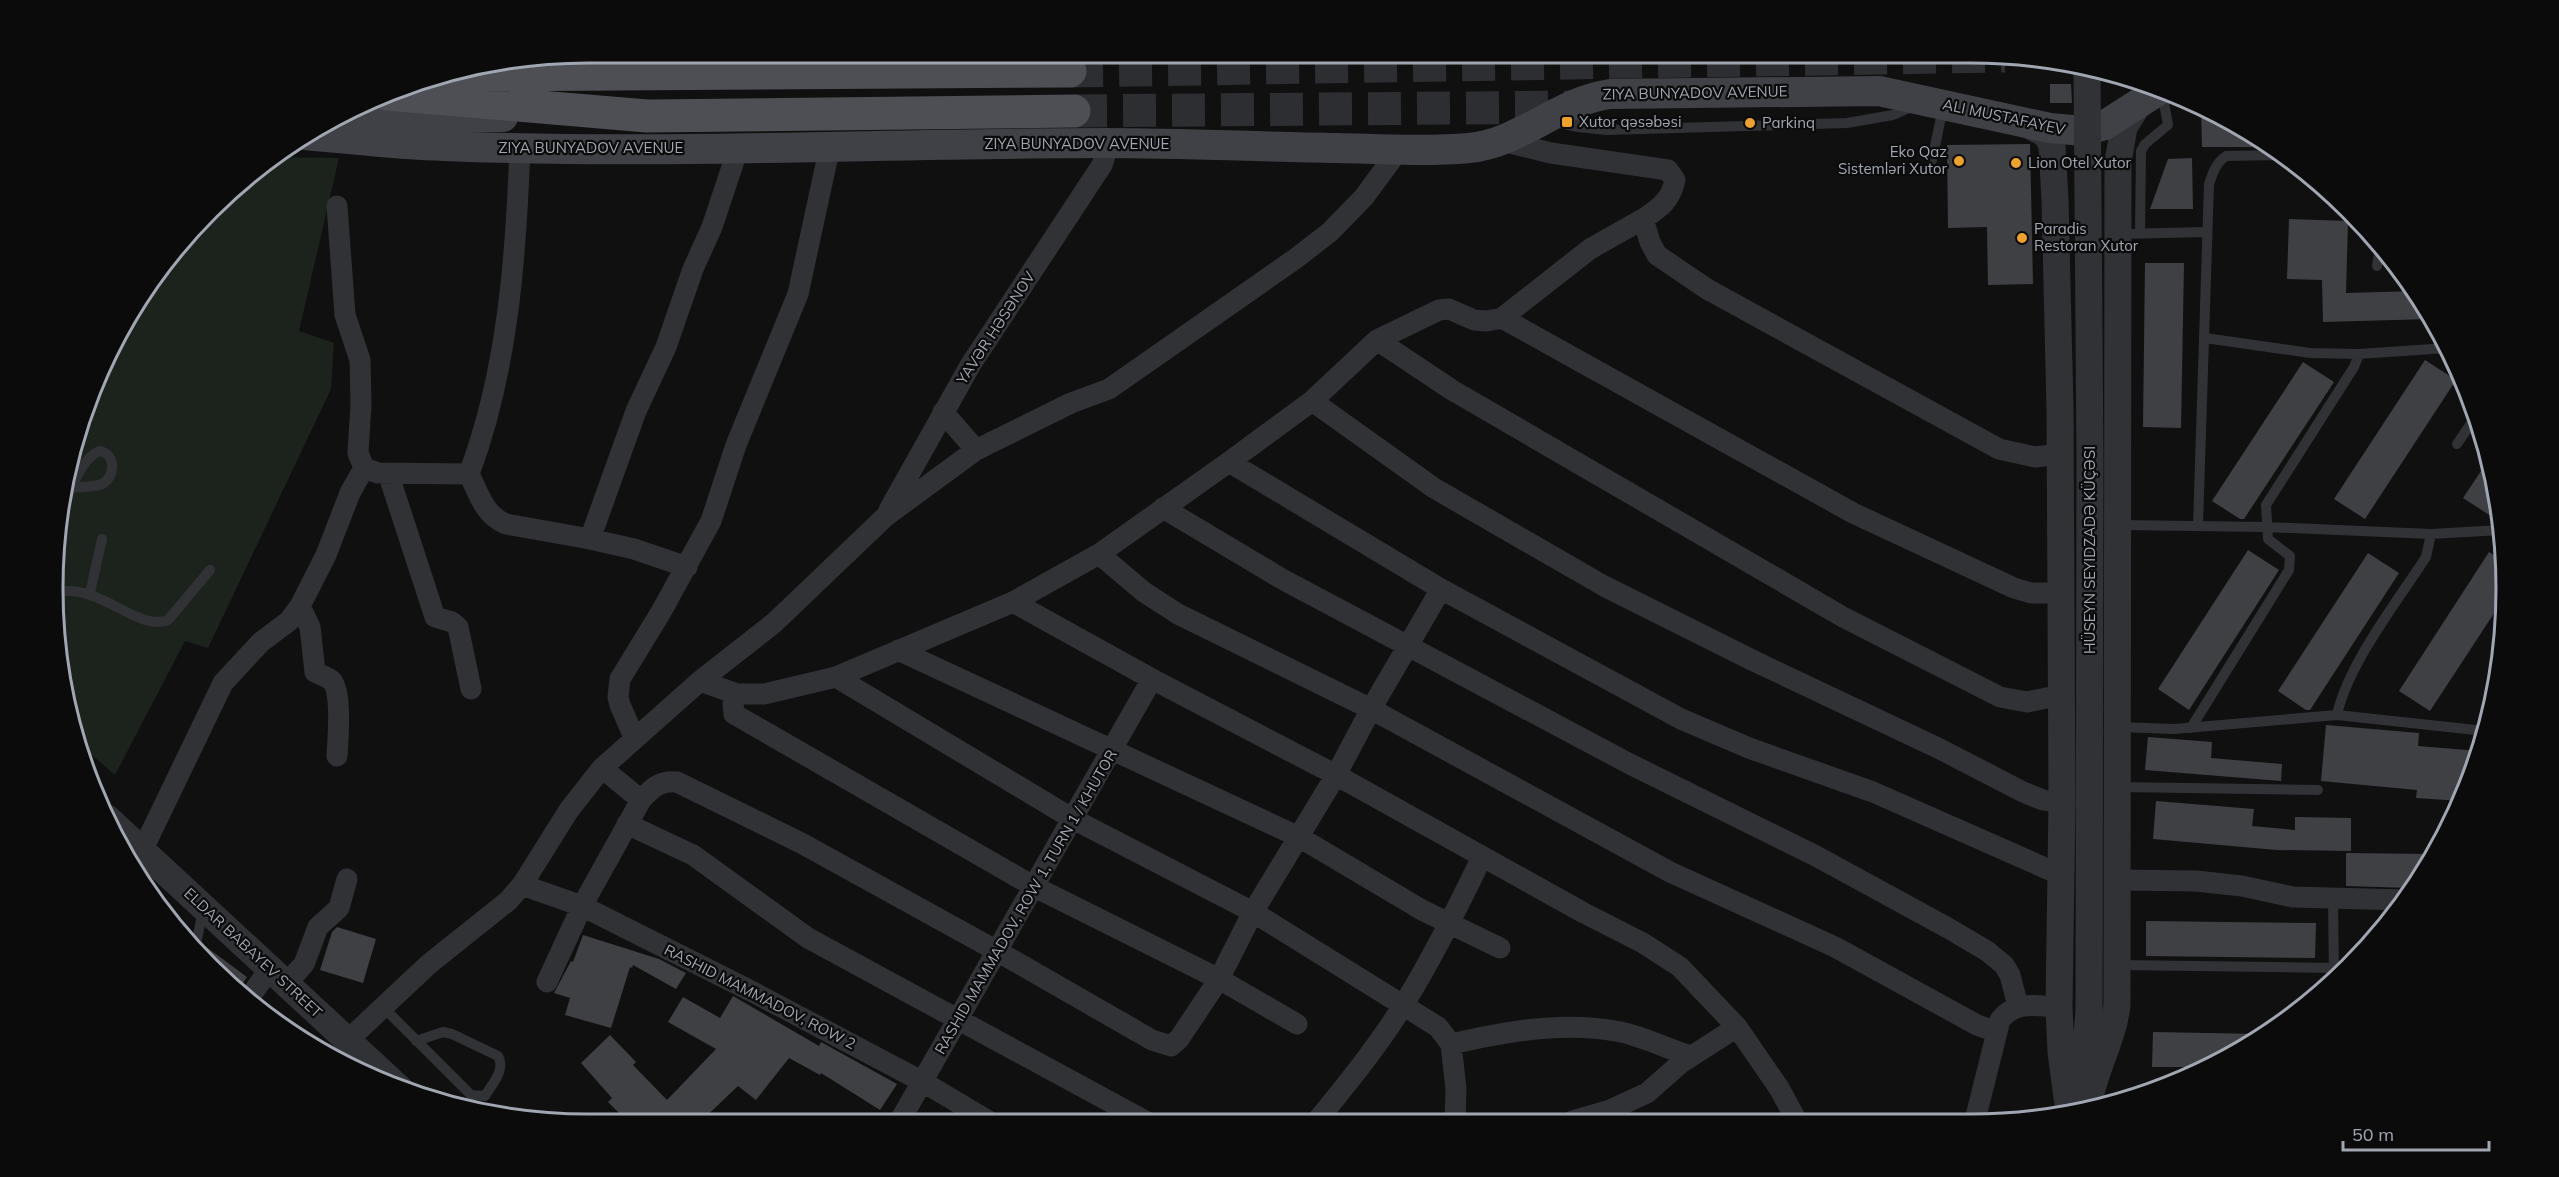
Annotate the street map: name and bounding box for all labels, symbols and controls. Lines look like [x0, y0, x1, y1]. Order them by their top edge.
street label: ZIYA BUNYADOV AVENUE [1602, 81, 1788, 104]
street label: ALI MUSTAFAYEV [1941, 94, 2068, 139]
place label: Xutor qəsəbəsi [1579, 112, 1681, 131]
place label: Parkinq [1762, 113, 1815, 132]
marker: Xutor qəsəbəsi [1560, 115, 1574, 129]
marker: Parkinq [1743, 116, 1757, 130]
street label: ZIYA BUNYADOV AVENUE [985, 134, 1170, 153]
street label: ZIYA BUNYADOV AVENUE [499, 138, 684, 157]
place label: Eko Qaz Sistemləri Xutor [1838, 142, 1948, 178]
place label: Lion Otel Xutor [2028, 153, 2132, 172]
marker: Eko Qaz Sistemləri Xutor [1952, 154, 1966, 168]
marker: Lion Otel Xutor [2009, 156, 2023, 170]
place label: Paradis Restoran Xutor [2034, 219, 2139, 255]
marker: Paradis Restoran Xutor [2015, 231, 2029, 245]
street label: YAVƏR HƏSƏNOV [952, 267, 1039, 388]
street label: HÜSEYN SEYIDZADƏ KÜÇƏSI [2080, 446, 2099, 654]
street label: RASHID MAMMADOV, ROW 1, TURN 1 / KHUTOR [930, 746, 1121, 1057]
street label: ELDAR BABAYEV STREET [180, 884, 326, 1022]
street label: RASHID MAMMADOV, ROW 2 [661, 940, 859, 1053]
scale bar [2343, 1114, 2488, 1152]
text: 50 m [2352, 1123, 2394, 1146]

